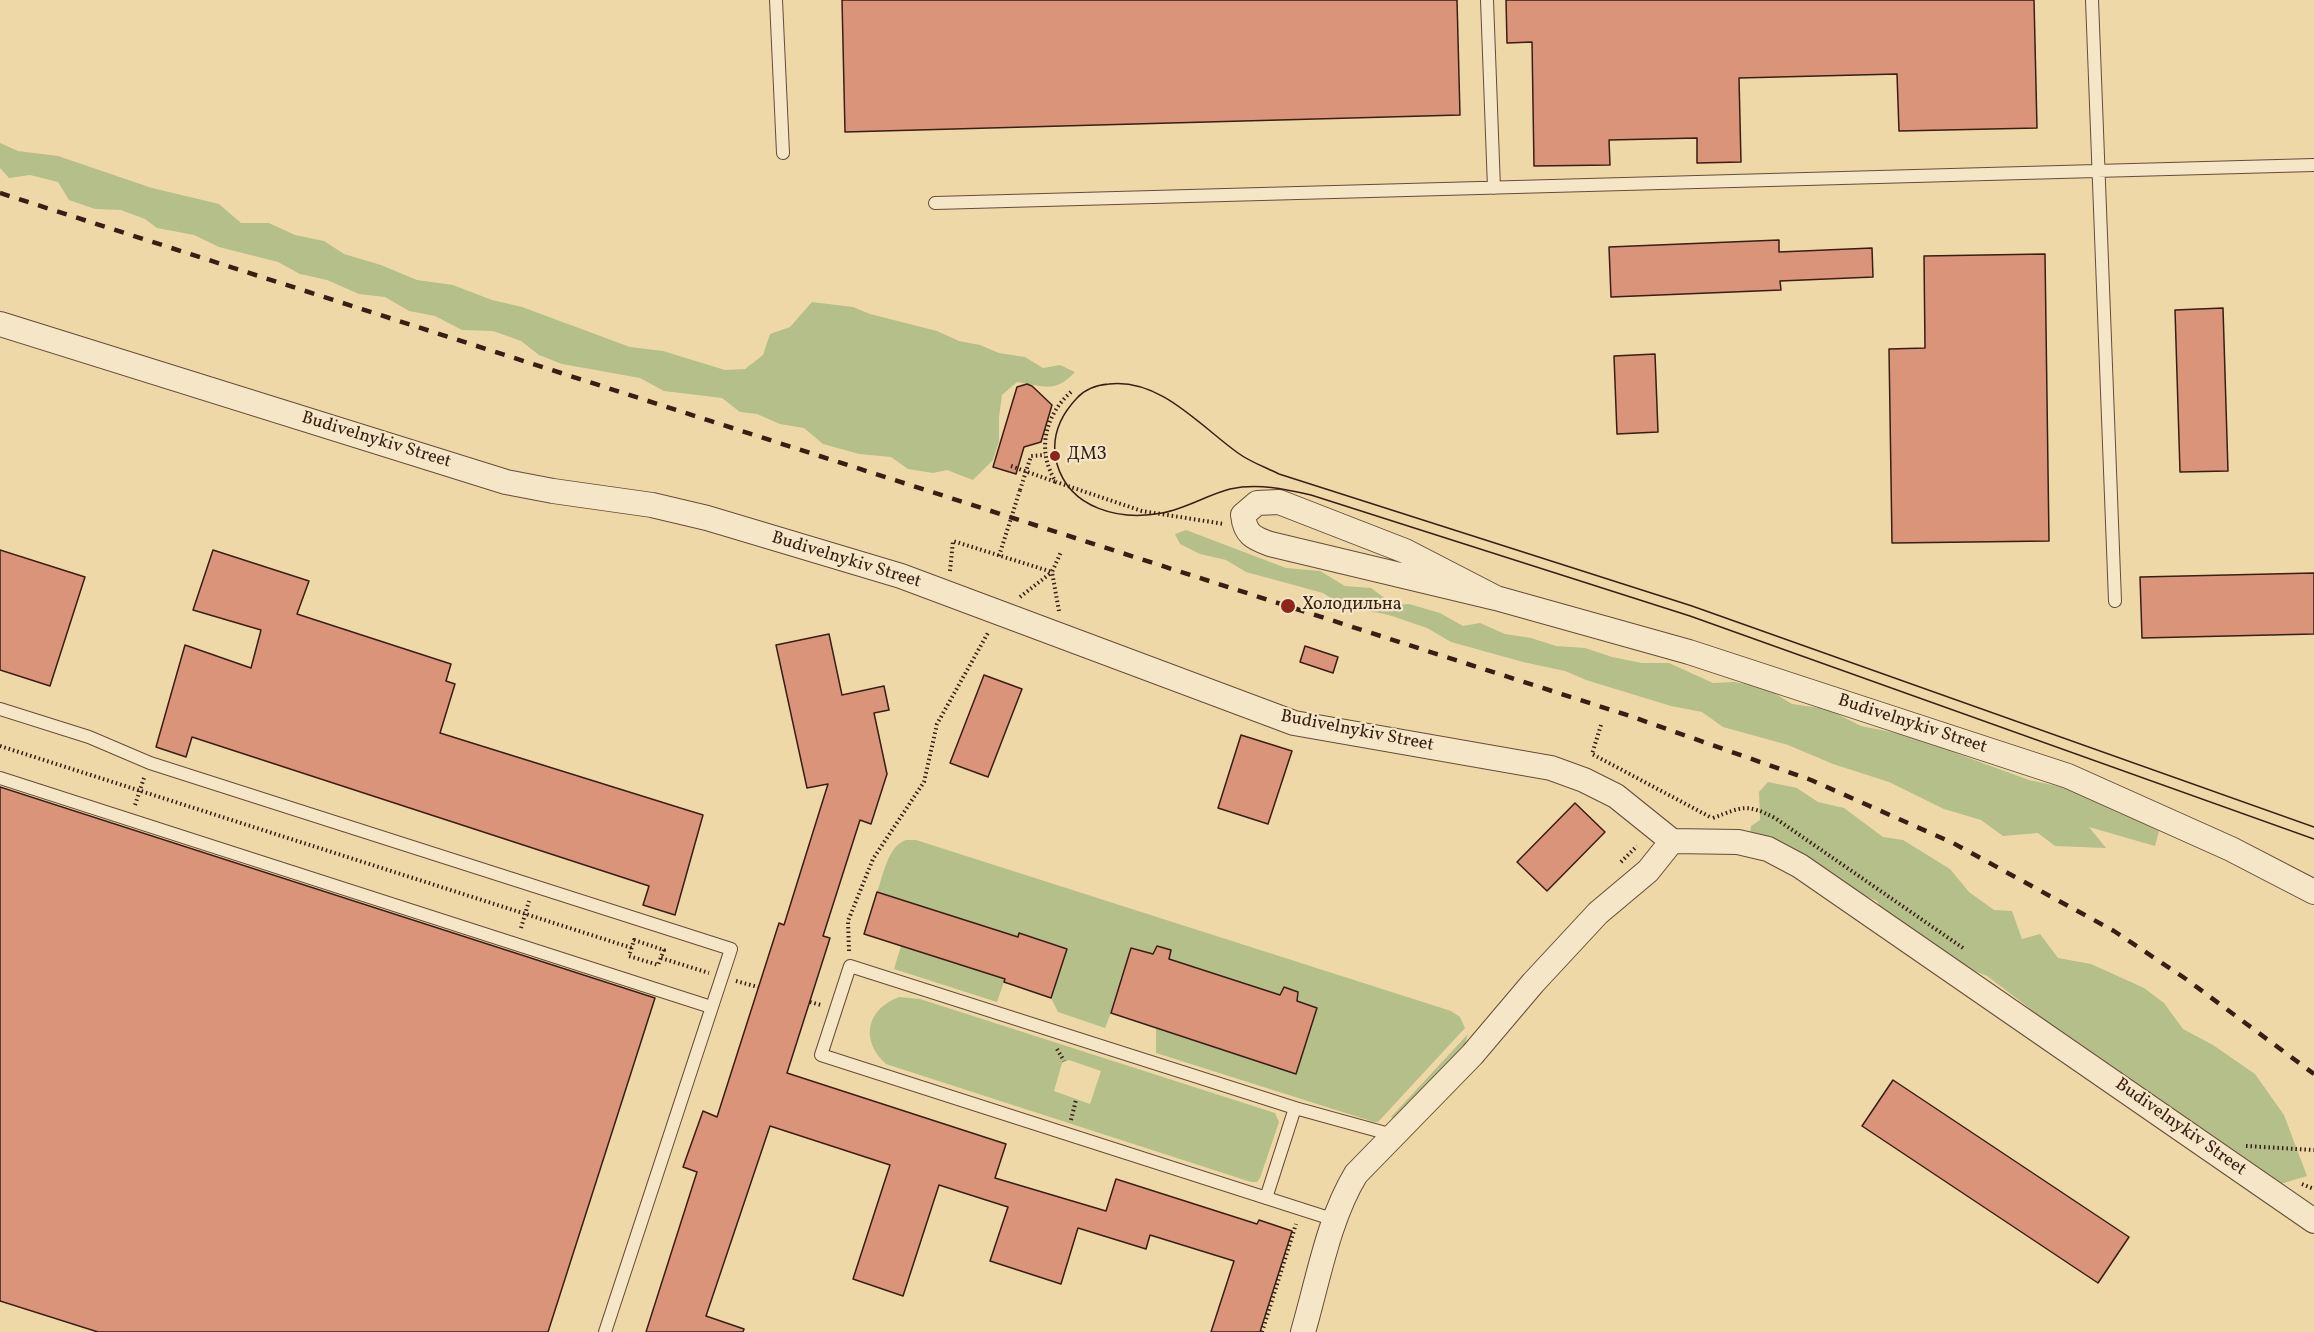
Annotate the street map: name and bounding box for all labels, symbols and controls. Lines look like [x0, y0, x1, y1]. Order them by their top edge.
street label: Budivelnykiv Street [299, 408, 453, 474]
place label: ДМЗ [1067, 445, 1107, 467]
marker: ДМЗ [1048, 449, 1062, 463]
street label: Budivelnykiv Street [769, 528, 923, 594]
place label: Холодильна [1302, 595, 1402, 617]
marker: Холодильна [1279, 597, 1297, 615]
street label: Budivelnykiv Street [1835, 691, 1989, 759]
street label: Budivelnykiv Street [1279, 707, 1435, 757]
street label: Budivelnykiv Street [2110, 1075, 2250, 1181]

